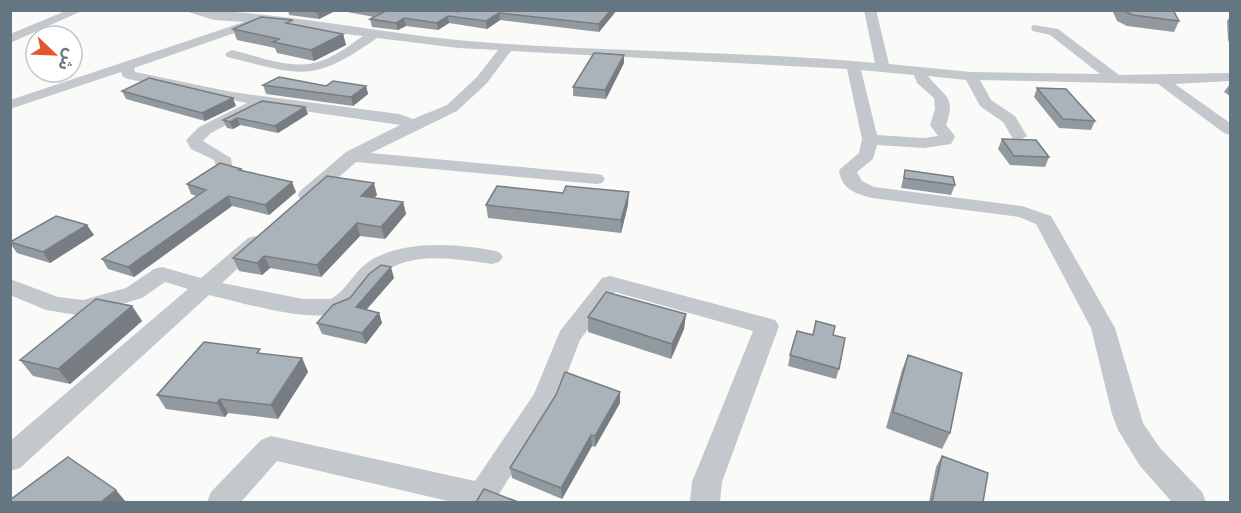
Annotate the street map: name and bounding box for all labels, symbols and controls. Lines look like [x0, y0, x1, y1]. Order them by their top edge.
north arrow [24, 24, 84, 84]
text: ش [54, 46, 80, 74]

